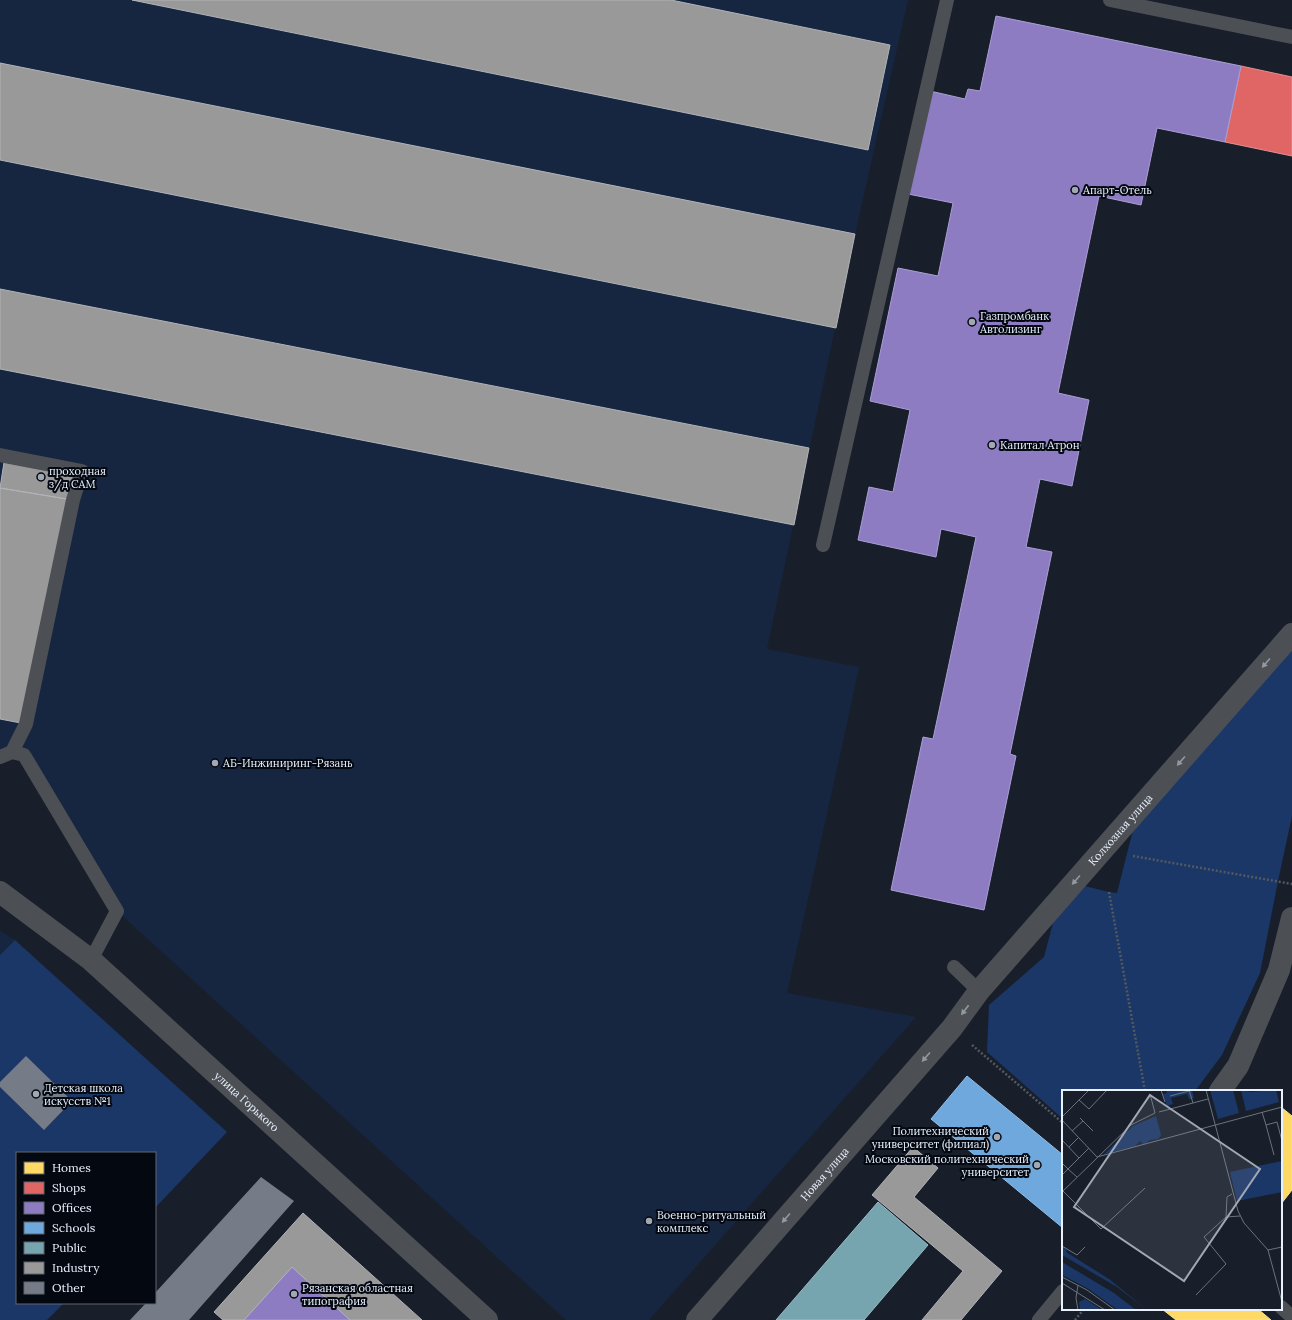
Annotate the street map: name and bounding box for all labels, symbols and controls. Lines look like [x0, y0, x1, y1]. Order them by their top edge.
place label: Апарт-Отель [1082, 183, 1152, 197]
marker: Апарт-Отель [1070, 185, 1080, 195]
place label: Газпромбанк Автолизинг [979, 309, 1049, 336]
marker: Газпромбанк Автолизинг [967, 317, 977, 327]
place label: Капитал Атрон [1000, 438, 1080, 452]
marker: Капитал Атрон [987, 440, 997, 450]
place label: проходная з/д САМ [49, 464, 106, 492]
marker: проходная з/д САМ [36, 472, 46, 482]
one-way arrow [1262, 658, 1271, 668]
place label: АБ-Инжиниринг-Рязань [222, 756, 353, 770]
one-way arrow [1176, 756, 1185, 766]
marker: АБ-Инжиниринг-Рязань [210, 758, 220, 768]
street label: Колхозная улица [1085, 791, 1156, 868]
one-way arrow [1072, 874, 1081, 885]
one-way arrow [960, 1005, 969, 1016]
one-way arrow [921, 1052, 931, 1062]
street label: улица Горького [211, 1069, 282, 1135]
place label: Детская школа искусств №1 [44, 1081, 123, 1108]
marker: Детская школа искусств №1 [31, 1089, 41, 1099]
inset map [1062, 1090, 1282, 1310]
place label: Политехнический университет (филиал) [872, 1124, 989, 1152]
marker: Политехнический университет (филиал) [992, 1132, 1002, 1142]
street label: Новая улица [797, 1144, 852, 1204]
legend [16, 1152, 156, 1304]
place label: Московский политехнический университет [865, 1152, 1030, 1179]
text: Homes [52, 1160, 91, 1175]
marker: Московский политехнический университет [1032, 1160, 1042, 1170]
text: Shops [52, 1180, 86, 1195]
text: Offices [52, 1200, 92, 1215]
place label: Военно-ритуальный комплекс [657, 1208, 766, 1235]
one-way arrow [781, 1213, 790, 1224]
marker: Военно-ритуальный комплекс [644, 1216, 654, 1226]
text: Schools [52, 1220, 96, 1235]
text: Public [52, 1240, 86, 1255]
text: Industry [52, 1260, 100, 1275]
text: Other [52, 1280, 86, 1295]
place label: Рязанская областная типография [302, 1281, 413, 1308]
marker: Рязанская областная типография [289, 1289, 299, 1299]

